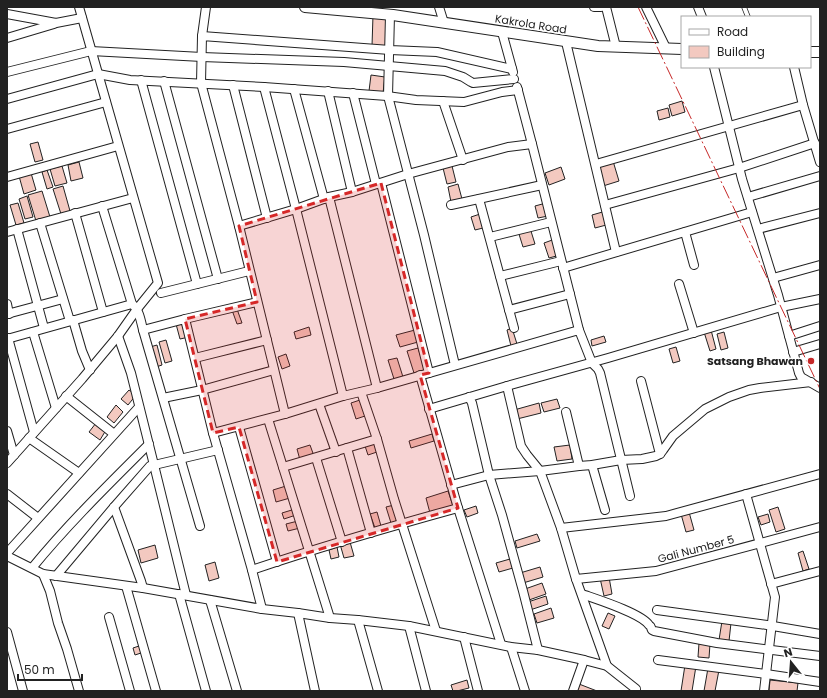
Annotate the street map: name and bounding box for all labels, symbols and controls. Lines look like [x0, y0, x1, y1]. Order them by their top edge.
street label: Kakrola Road [494, 10, 568, 38]
legend [681, 16, 811, 68]
text: Road [717, 23, 748, 40]
text: Building [717, 43, 765, 60]
place label: Satsang Bhawan [707, 353, 803, 369]
marker: Satsang Bhawan [806, 356, 816, 366]
street label: Gali Number 5 [656, 531, 736, 567]
north arrow [771, 642, 811, 682]
text: N [782, 644, 794, 661]
scale bar [18, 656, 82, 682]
text: 50 m [24, 661, 55, 678]

